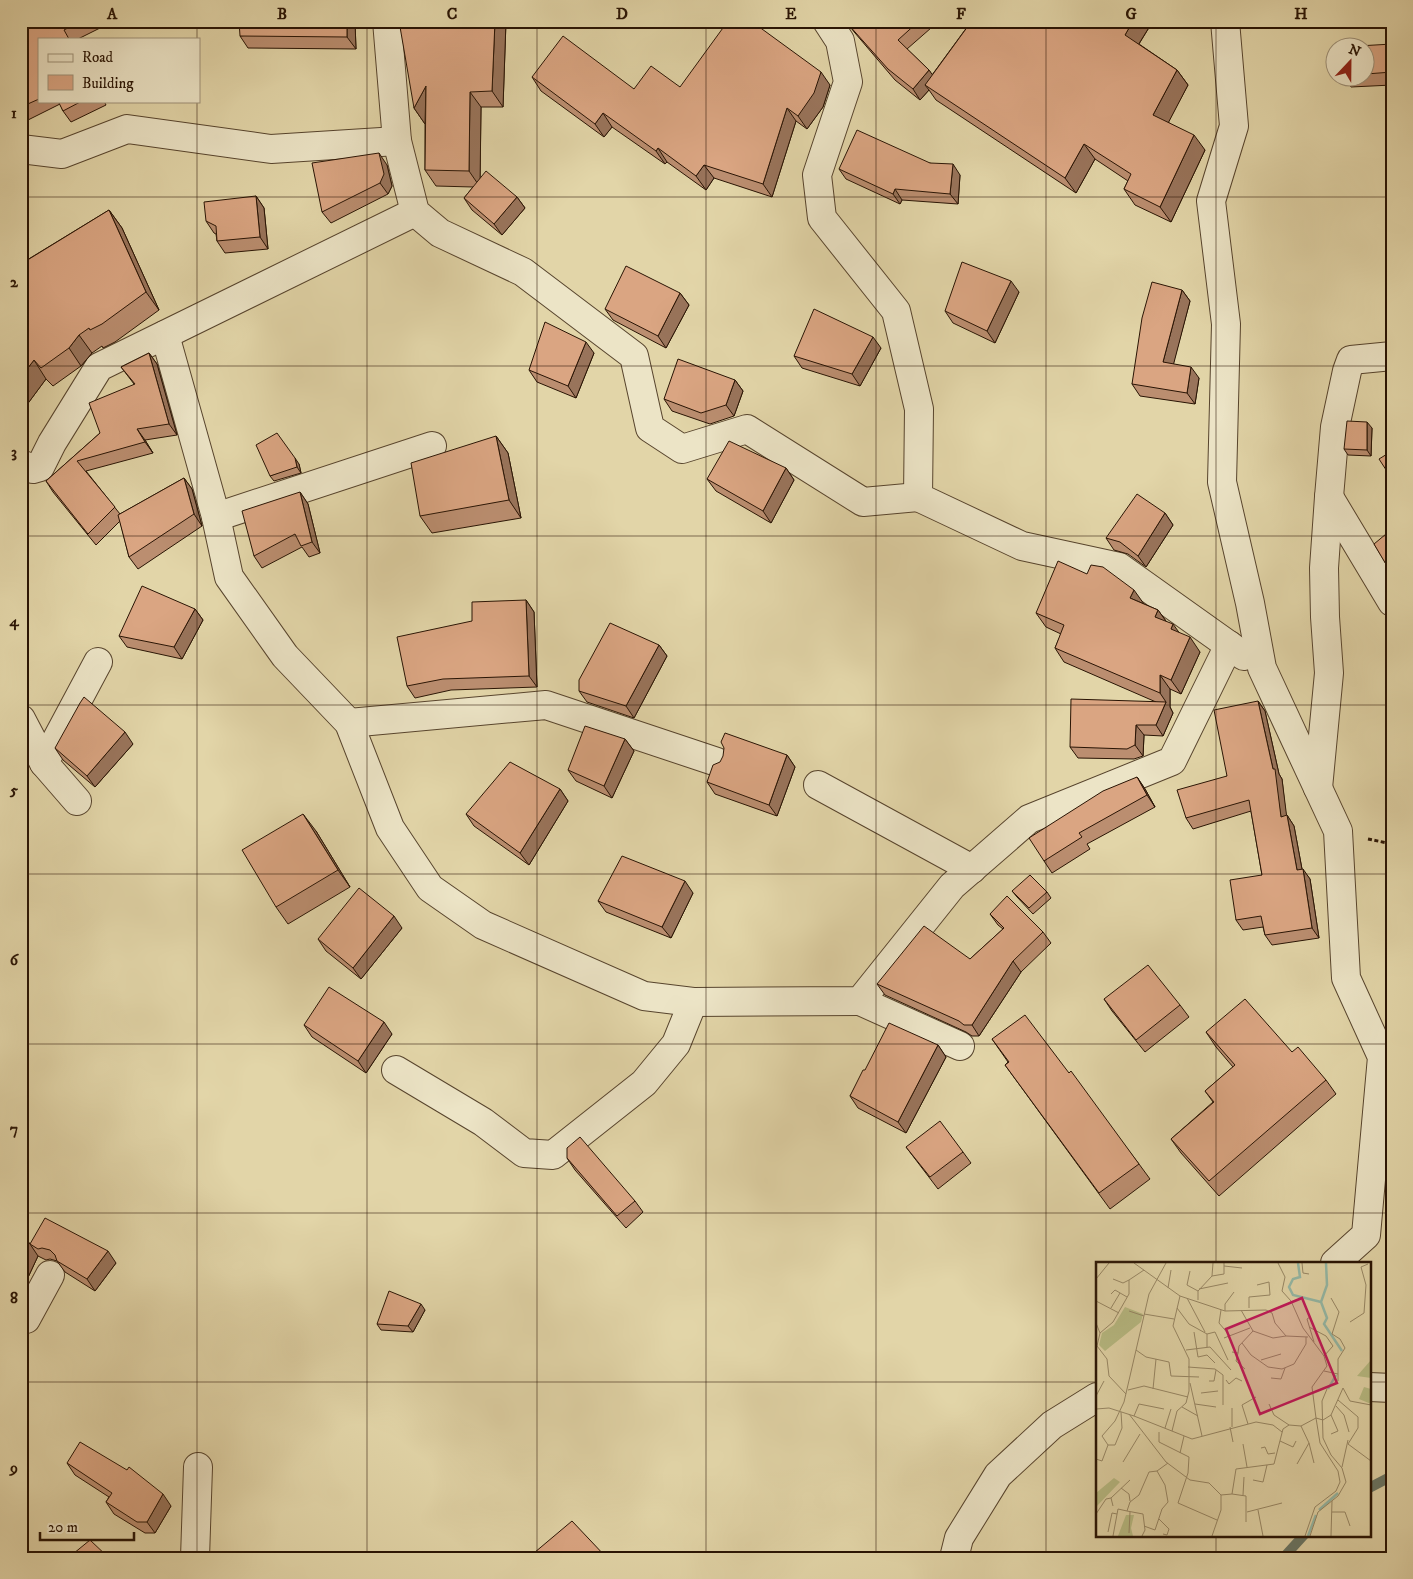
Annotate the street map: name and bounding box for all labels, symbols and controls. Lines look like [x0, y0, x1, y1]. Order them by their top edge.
text: A [106, 4, 118, 24]
text: B [277, 4, 287, 24]
text: C [447, 4, 457, 24]
text: D [616, 4, 628, 24]
text: E [785, 4, 797, 24]
text: F [956, 4, 966, 24]
text: G [1125, 4, 1137, 24]
text: H [1294, 4, 1308, 24]
legend [38, 38, 200, 102]
north arrow [1326, 38, 1376, 88]
text: N [1346, 40, 1364, 62]
text: Road [82, 48, 114, 67]
text: Building [82, 74, 134, 93]
text: 1 [11, 103, 17, 123]
text: 2 [10, 272, 19, 292]
text: 3 [11, 442, 17, 462]
text: 4 [8, 611, 19, 631]
text: 5 [9, 780, 18, 800]
text: 6 [10, 950, 20, 970]
text: 7 [10, 1119, 18, 1139]
inset map [1096, 1262, 1370, 1536]
text: 8 [10, 1288, 18, 1308]
text: 9 [9, 1458, 18, 1478]
scale bar [40, 1509, 134, 1541]
text: 20 m [48, 1518, 78, 1537]

